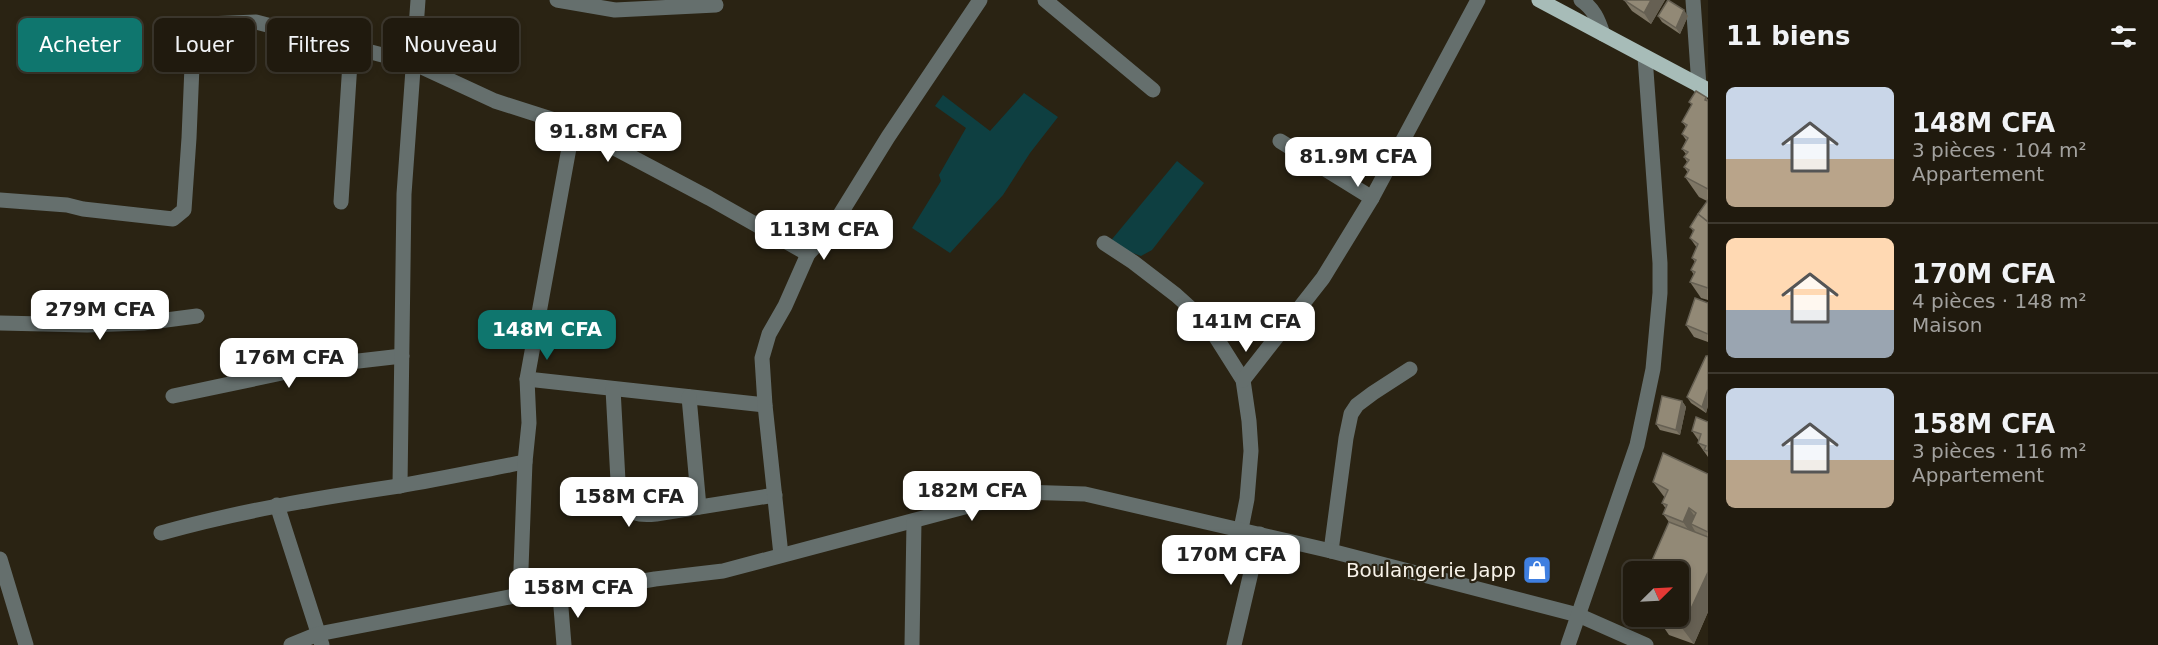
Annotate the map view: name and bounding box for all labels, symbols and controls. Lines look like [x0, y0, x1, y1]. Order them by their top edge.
chip: Acheter [18, 18, 142, 72]
chip: Louer [154, 18, 255, 72]
chip: Filtres [267, 18, 371, 72]
chip: Nouveau [383, 18, 519, 72]
icon: filters [2107, 20, 2140, 53]
text: 11 biens [1726, 21, 1850, 51]
text: 148M CFA [1912, 108, 2055, 138]
icon: home [1774, 111, 1846, 183]
pin: 91.8M CFA [539, 112, 677, 163]
text: 91.8M CFA [549, 119, 667, 143]
pin: 81.9M CFA [1289, 137, 1427, 188]
text: 3 pièces · 104 m² [1912, 138, 2086, 162]
text: 81.9M CFA [1299, 144, 1417, 168]
text: Appartement [1912, 162, 2044, 186]
pin: 113M CFA [762, 210, 886, 261]
text: 113M CFA [769, 217, 879, 241]
text: 170M CFA [1912, 259, 2055, 289]
icon: home [1774, 262, 1846, 334]
text: 4 pièces · 148 m² [1912, 289, 2086, 313]
pin: 279M CFA [38, 290, 162, 341]
text: 279M CFA [45, 297, 155, 321]
pin: 141M CFA [1184, 302, 1308, 353]
text: 141M CFA [1191, 309, 1301, 333]
pin: 148M CFA [485, 310, 609, 361]
text: Maison [1912, 313, 1982, 337]
text: 148M CFA [492, 317, 602, 341]
pin: 176M CFA [227, 338, 351, 389]
text: 176M CFA [234, 345, 344, 369]
text: 158M CFA [1912, 409, 2055, 439]
icon: home [1774, 412, 1846, 484]
text: 3 pièces · 116 m² [1912, 439, 2086, 463]
text: Appartement [1912, 463, 2044, 487]
pin: 182M CFA [910, 471, 1034, 522]
pin: 158M CFA [567, 477, 691, 528]
text: 182M CFA [917, 478, 1027, 502]
text: 158M CFA [574, 484, 684, 508]
pin: 170M CFA [1169, 535, 1293, 586]
text: 170M CFA [1176, 542, 1286, 566]
shop icon: Boulangerie Japp [1521, 554, 1553, 586]
place label: Boulangerie Japp [1346, 558, 1516, 582]
north arrow [1623, 561, 1689, 627]
map controls [1623, 561, 1689, 627]
pin: 158M CFA [516, 568, 640, 619]
text: 158M CFA [523, 575, 633, 599]

